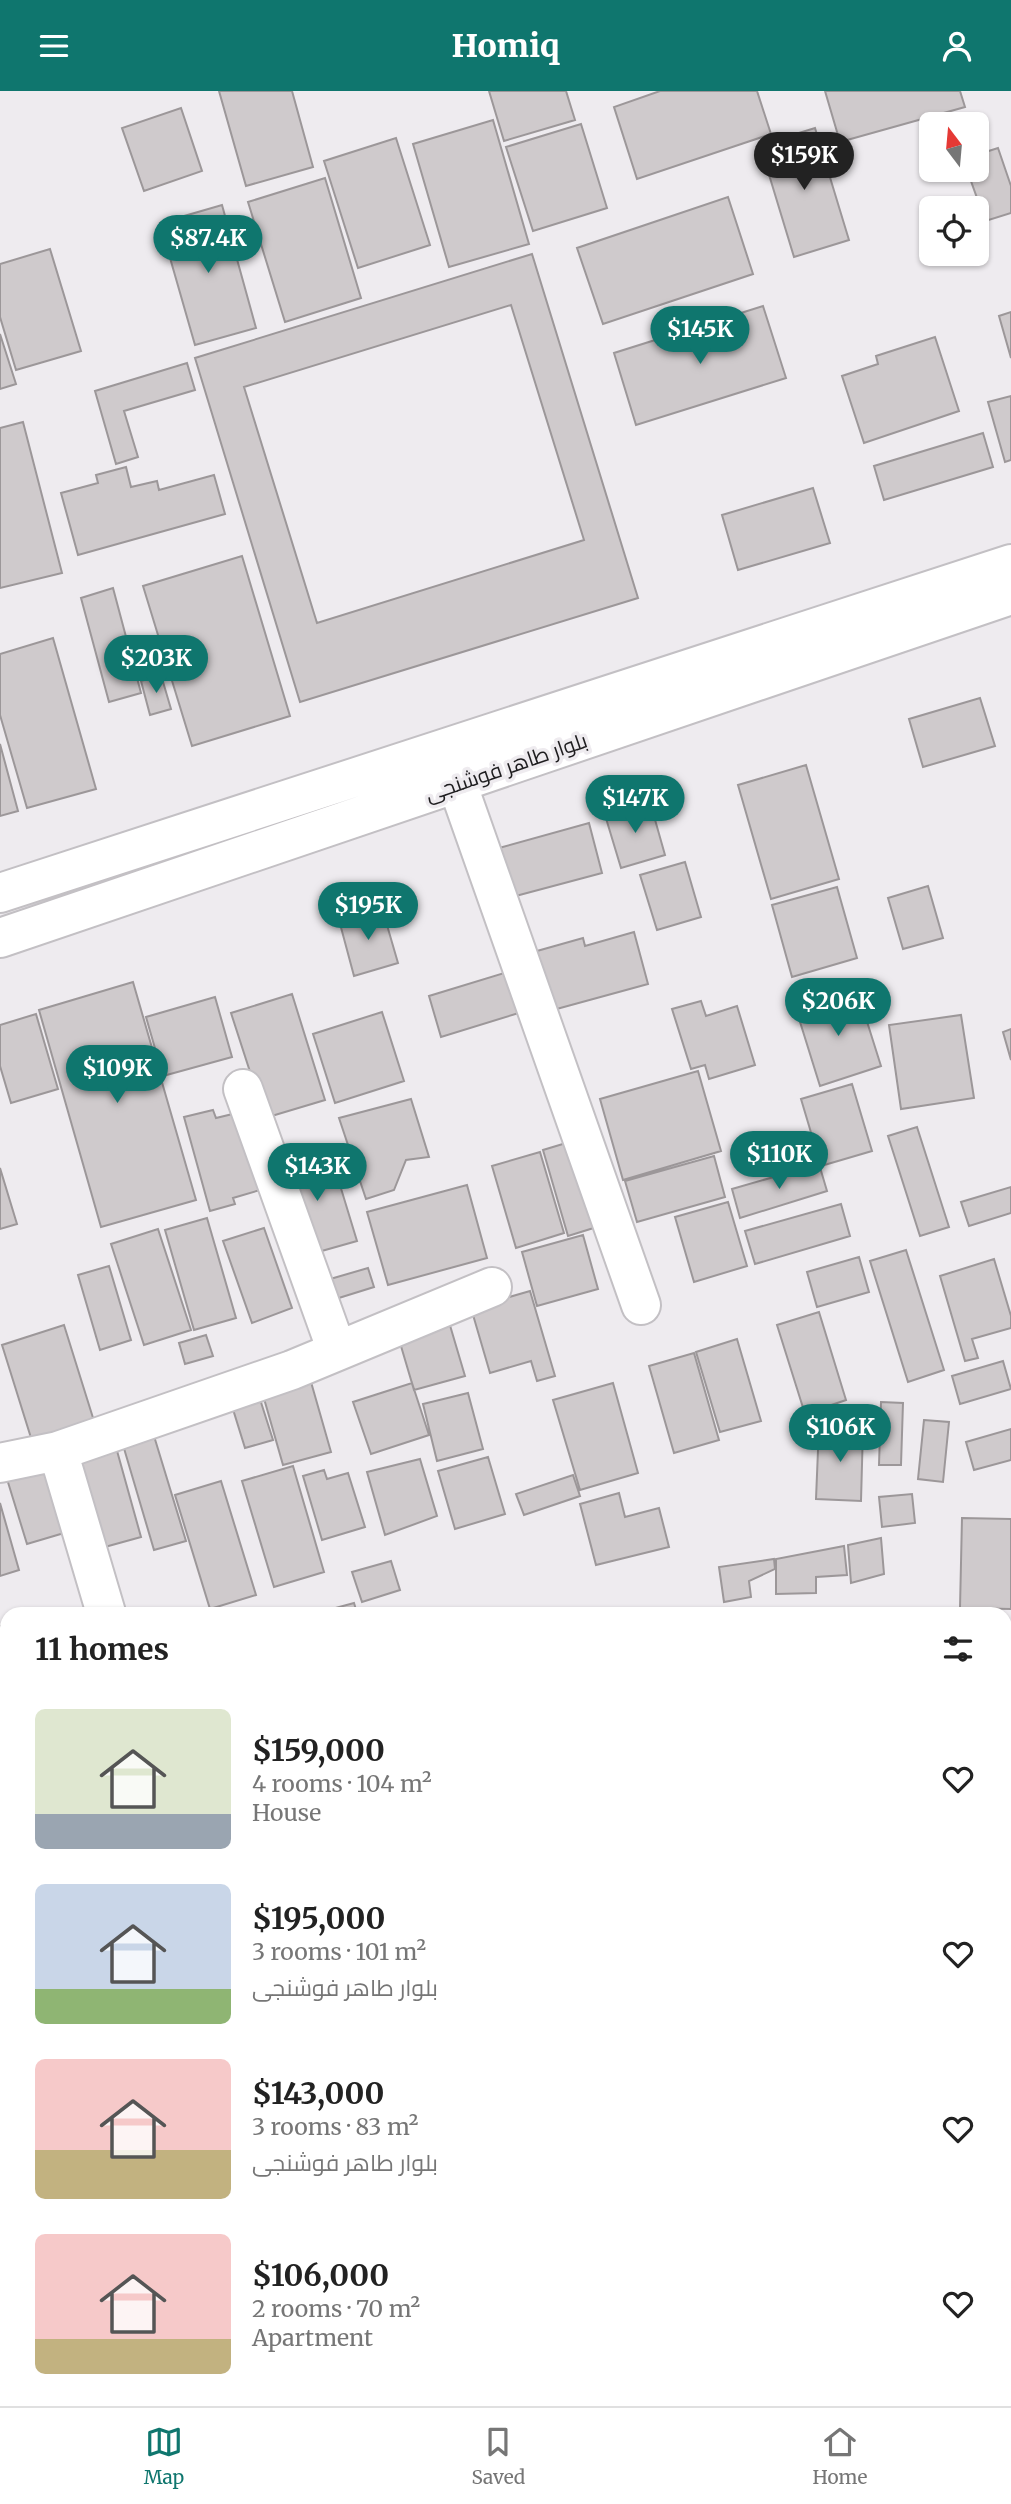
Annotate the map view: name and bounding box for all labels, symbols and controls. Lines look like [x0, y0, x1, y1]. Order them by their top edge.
text: Homiq [451, 26, 560, 66]
icon: menu [35, 27, 73, 65]
icon: person [938, 27, 976, 65]
north arrow [919, 112, 989, 182]
map controls [919, 112, 989, 266]
pin: $159K [755, 133, 853, 192]
text: $159K [770, 140, 838, 169]
button: locate [919, 196, 989, 266]
pin: $87.4K [151, 215, 265, 275]
text: $87.4K [169, 223, 247, 252]
pin: $145K [651, 307, 749, 366]
text: $145K [666, 314, 734, 343]
pin: $203K [107, 635, 205, 695]
text: $203K [120, 643, 192, 672]
street label: بلوار طاهر فوشنجی [421, 727, 591, 807]
pin: $147K [586, 775, 684, 835]
text: $147K [602, 783, 668, 812]
pin: $195K [319, 883, 417, 942]
text: $195K [334, 890, 402, 919]
pin: $206K [789, 979, 887, 1038]
text: $206K [801, 986, 875, 1015]
pin: $109K [68, 1045, 166, 1105]
text: $109K [82, 1053, 152, 1082]
pin: $110K [730, 1131, 828, 1191]
text: $110K [746, 1139, 812, 1168]
pin: $143K [268, 1143, 366, 1203]
text: $143K [284, 1151, 350, 1180]
pin: $106K [791, 1405, 889, 1464]
text: $106K [805, 1412, 875, 1441]
text: 11 homes [35, 1630, 169, 1668]
icon: filters [939, 1630, 977, 1668]
text: $159,000 [252, 1731, 385, 1769]
icon: home [91, 1737, 175, 1821]
icon: heart [939, 1760, 977, 1798]
text: 4 rooms · 104 m² [252, 1769, 432, 1798]
text: House [252, 1798, 321, 1827]
text: $195,000 [252, 1899, 385, 1937]
icon: home [91, 1912, 175, 1996]
icon: heart [939, 1935, 977, 1973]
text: 3 rooms · 101 m² [252, 1937, 426, 1966]
text: بلوار طاهر فوشنجی [252, 1973, 438, 2002]
text: $143,000 [252, 2074, 384, 2112]
icon: home [91, 2087, 175, 2171]
icon: heart [939, 2110, 977, 2148]
text: 3 rooms · 83 m² [252, 2112, 418, 2141]
text: بلوار طاهر فوشنجی [252, 2148, 438, 2177]
text: $106,000 [252, 2256, 389, 2294]
icon: home [91, 2262, 175, 2346]
icon: heart [939, 2285, 977, 2323]
text: 2 rooms · 70 m² [252, 2294, 420, 2323]
text: Apartment [252, 2323, 373, 2352]
tab: Map [144, 2423, 184, 2489]
tab: Saved [471, 2423, 525, 2489]
tab: Home [813, 2423, 867, 2489]

